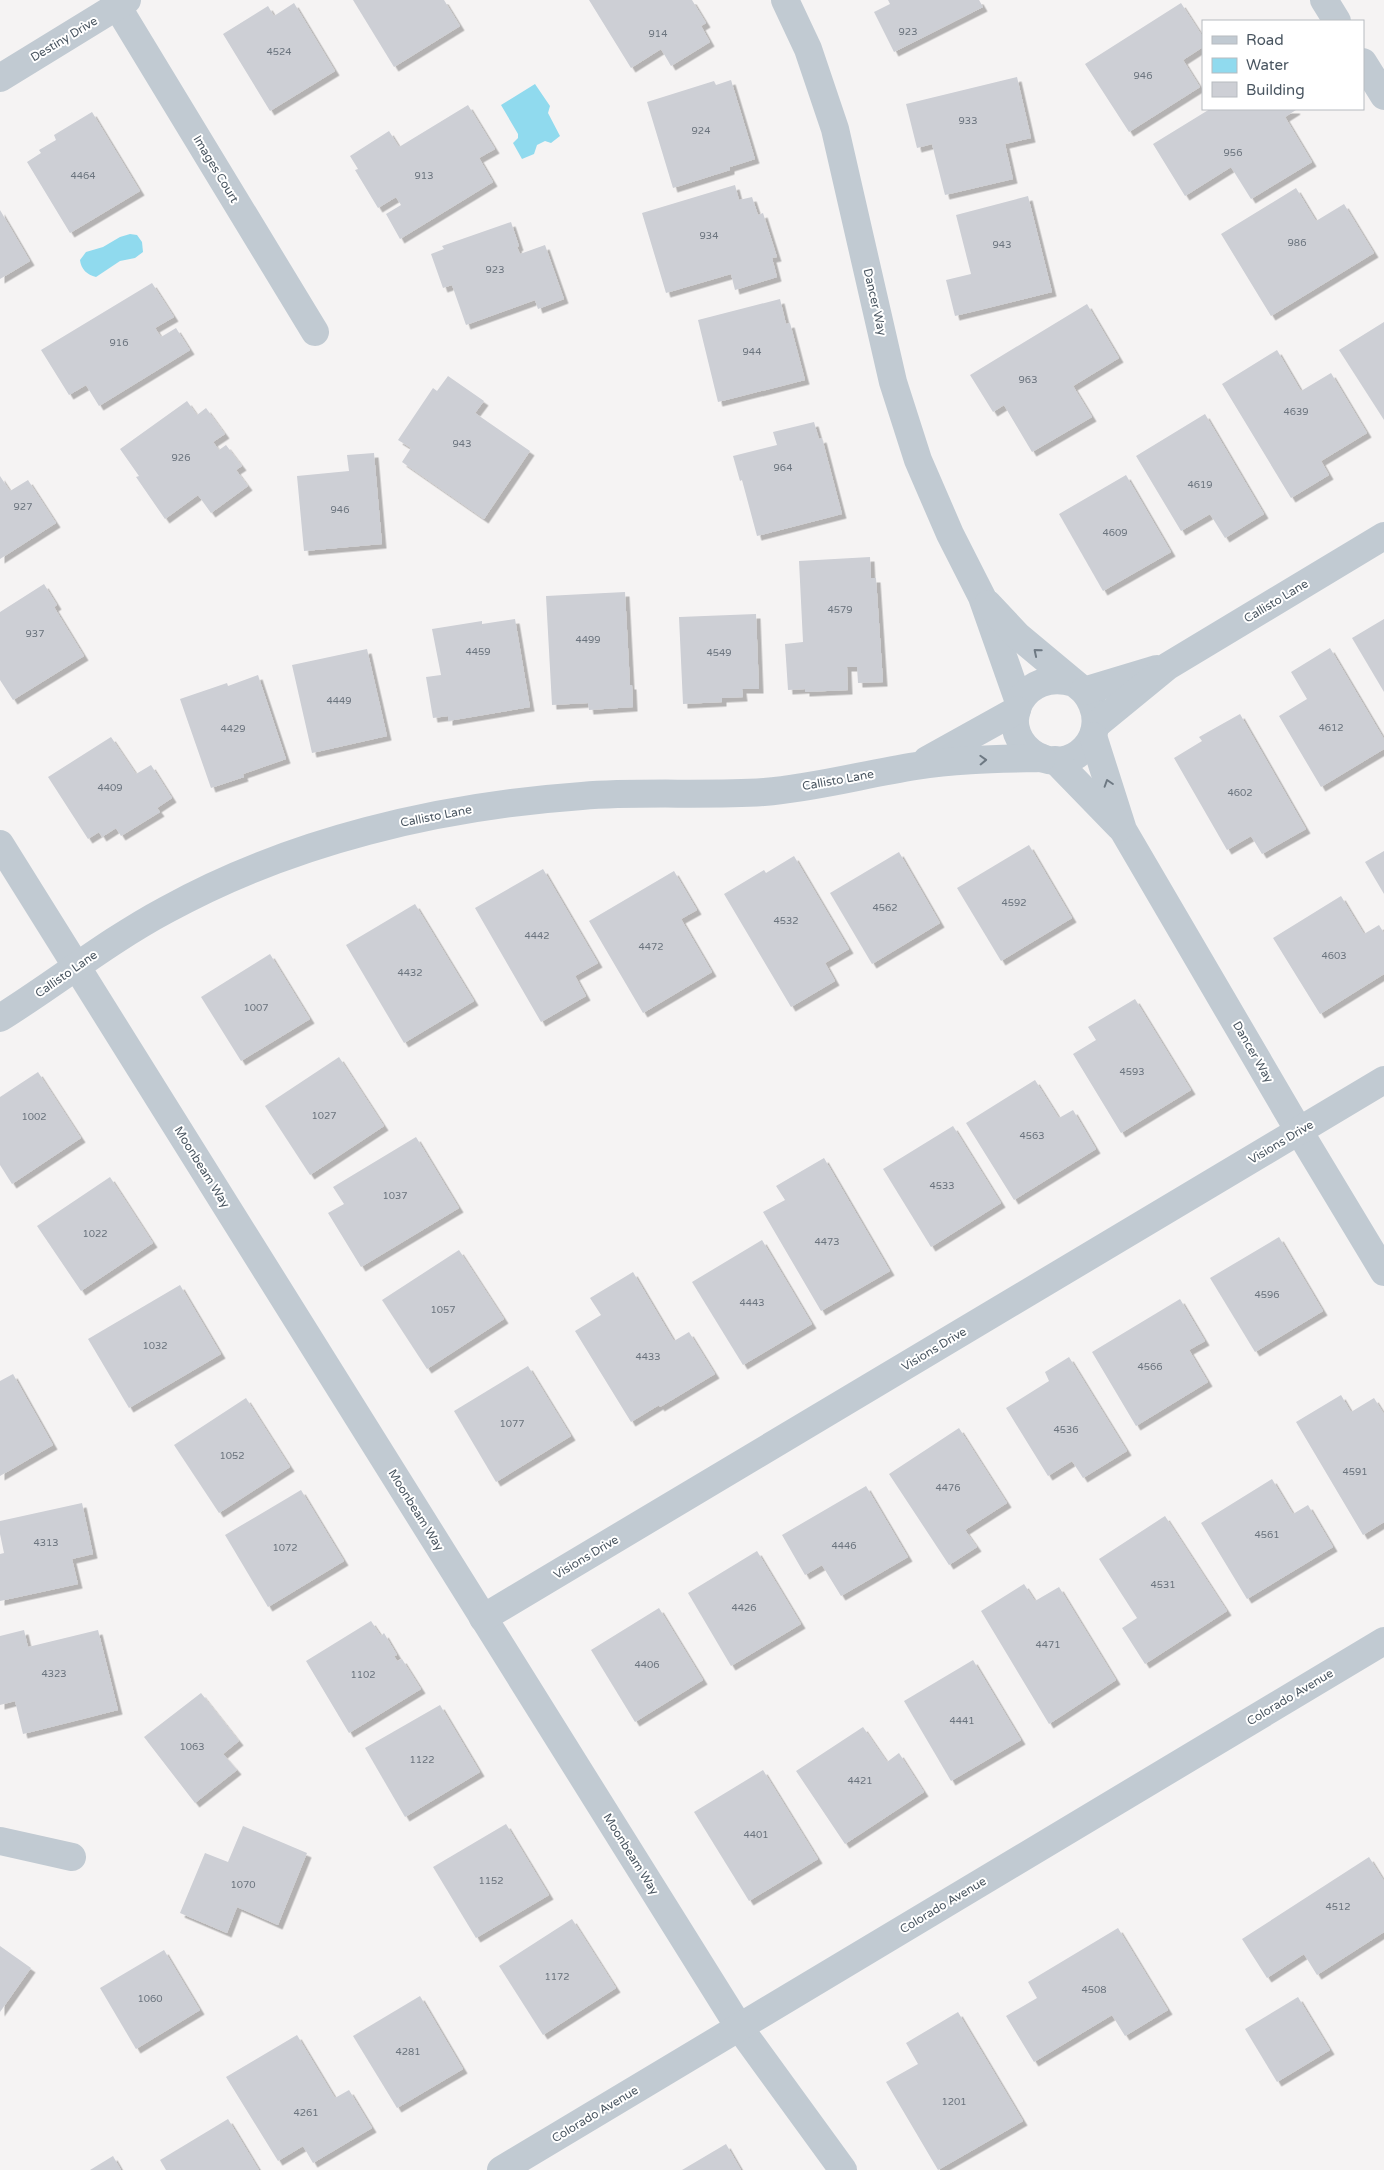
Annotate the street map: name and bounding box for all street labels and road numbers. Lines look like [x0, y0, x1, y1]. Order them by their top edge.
street label: Destiny Drive [28, 14, 100, 64]
street label: Images Court [190, 133, 242, 206]
street label: Dancer Way [860, 267, 890, 337]
street label: Callisto Lane [1241, 576, 1311, 626]
street label: Callisto Lane [801, 767, 875, 793]
street label: Callisto Lane [399, 802, 473, 830]
street label: Callisto Lane [32, 947, 100, 1001]
street label: Dancer Way [1230, 1019, 1276, 1086]
street label: Visions Drive [1246, 1117, 1316, 1167]
street label: Moonbeam Way [171, 1124, 233, 1211]
street label: Visions Drive [899, 1324, 969, 1374]
street label: Moonbeam Way [385, 1467, 447, 1554]
street label: Visions Drive [551, 1532, 621, 1582]
street label: Colorado Avenue [1244, 1666, 1336, 1728]
street label: Moonbeam Way [600, 1811, 662, 1898]
street label: Colorado Avenue [897, 1874, 989, 1936]
street label: Colorado Avenue [549, 2083, 641, 2145]

